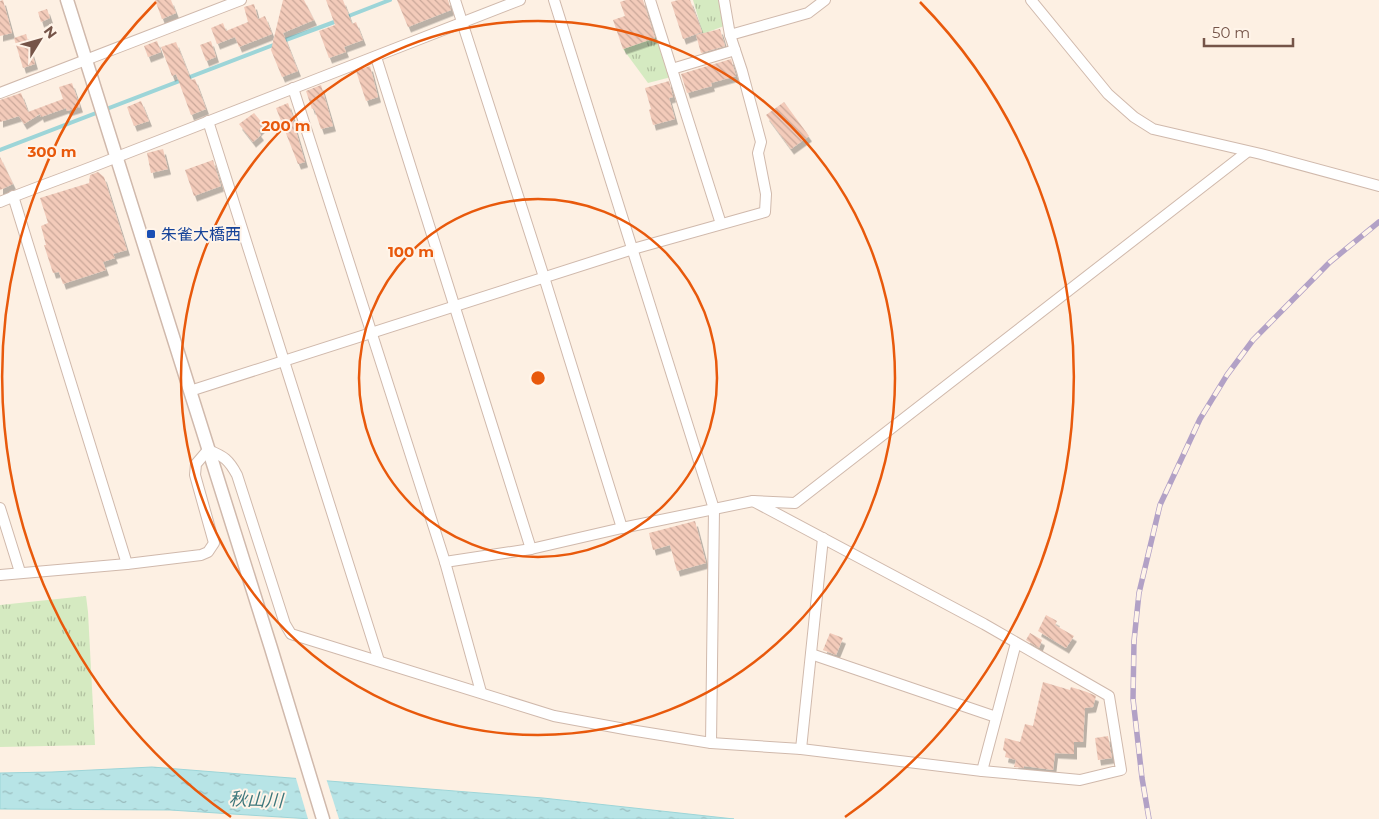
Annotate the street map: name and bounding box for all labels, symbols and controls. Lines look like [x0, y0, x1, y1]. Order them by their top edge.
north arrow [15, 15, 65, 65]
scale bar [1204, 15, 1293, 47]
text: N [40, 22, 61, 42]
text: 50 m [1212, 23, 1250, 42]
text: 200 m [261, 116, 311, 135]
text: 300 m [26, 142, 77, 161]
place label: 朱雀大橋西 [161, 225, 241, 244]
marker: 朱雀大橋西 [145, 228, 157, 240]
text: 100 m [388, 242, 434, 261]
centre of rings [529, 369, 547, 387]
water label: 秋山川 [229, 788, 285, 812]

